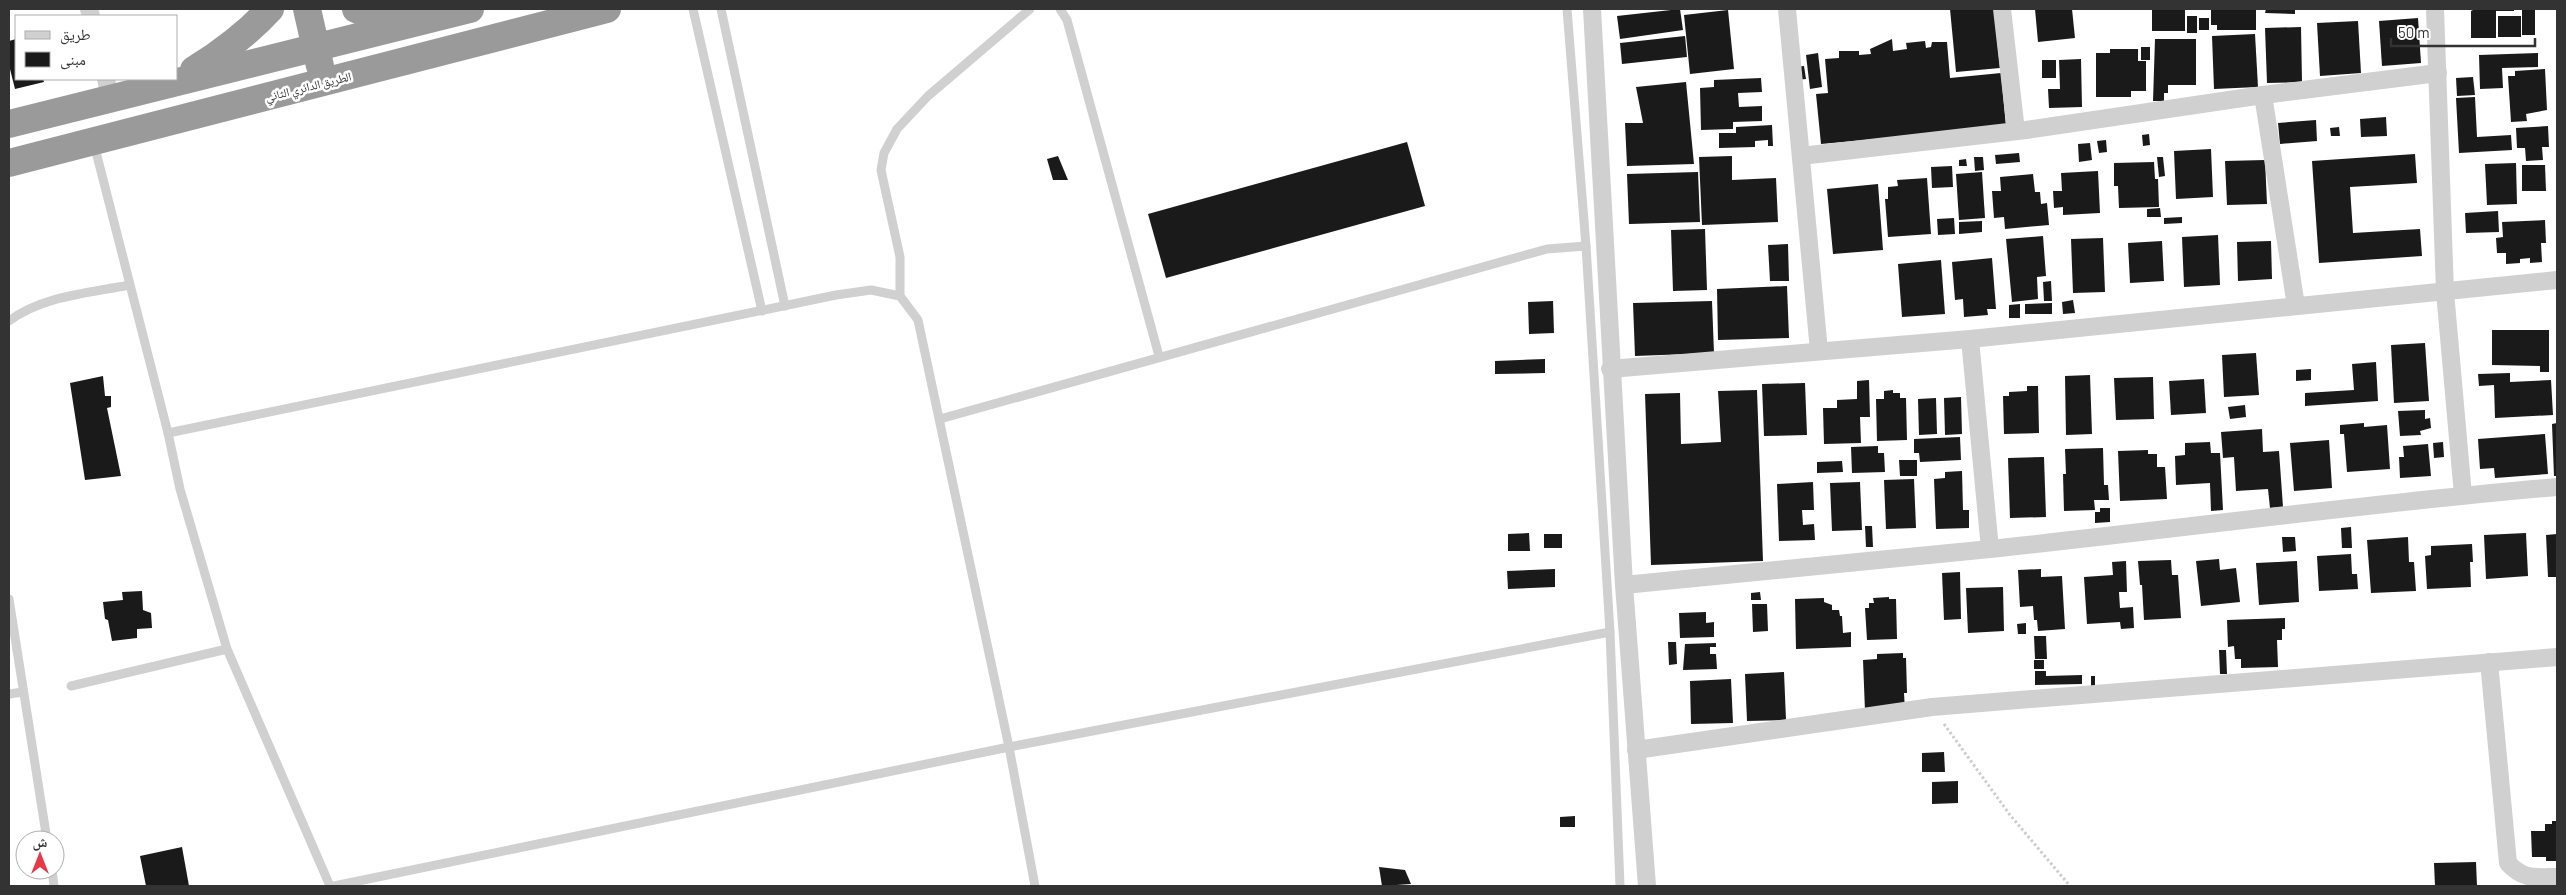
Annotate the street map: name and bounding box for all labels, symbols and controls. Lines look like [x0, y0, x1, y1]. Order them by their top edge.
legend [15, 15, 178, 80]
scale bar [2391, 15, 2535, 47]
text: 50 m [2398, 23, 2430, 41]
text: طريق [60, 25, 91, 45]
text: مبنى [60, 50, 86, 70]
street label: الطريق الدائري الثاني [263, 69, 354, 107]
north arrow [15, 830, 65, 880]
text: ش [33, 833, 48, 851]

